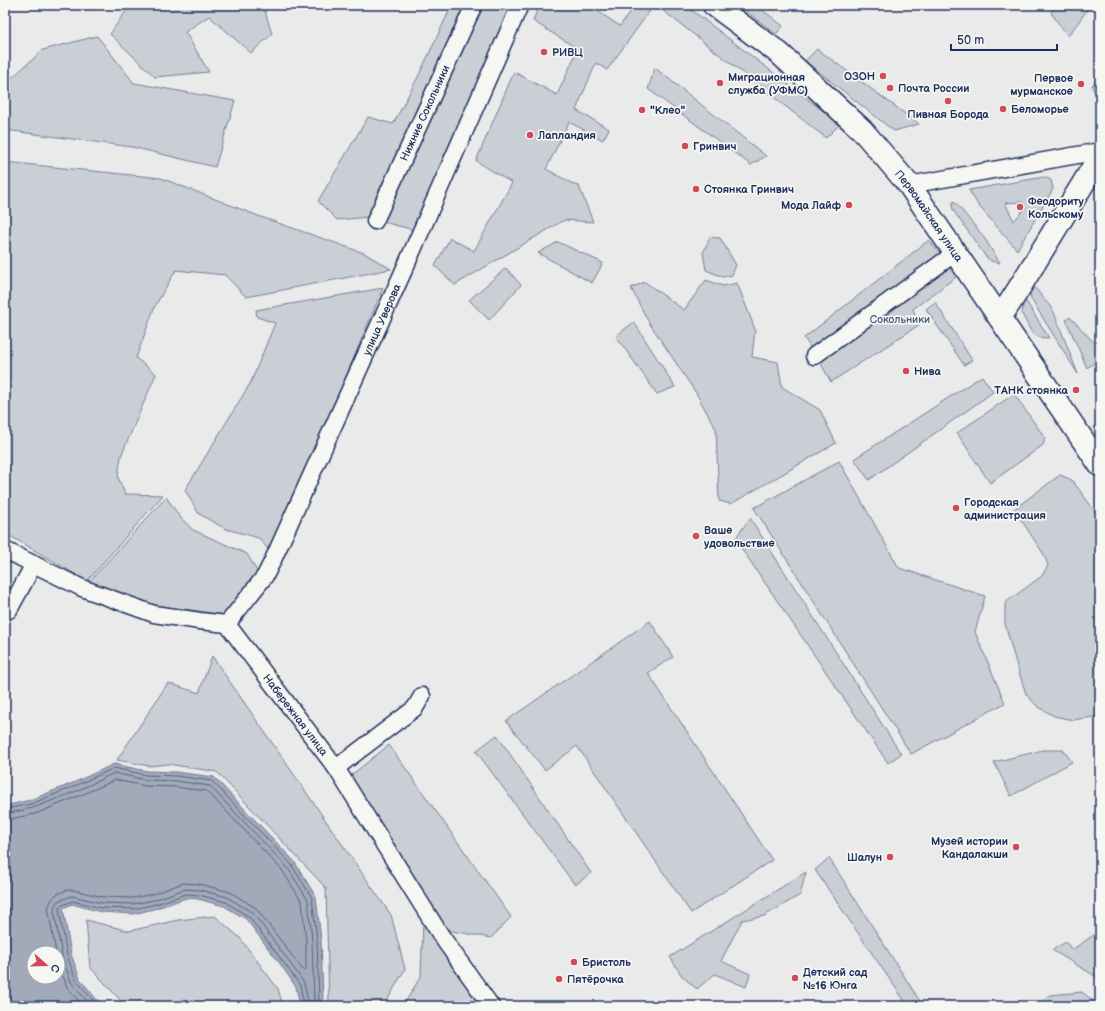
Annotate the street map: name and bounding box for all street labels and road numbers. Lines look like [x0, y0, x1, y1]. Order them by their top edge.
street label: Нижние Сокольники [397, 63, 453, 163]
street label: Первомайская улица [892, 167, 966, 265]
street label: улица Уверова [360, 282, 404, 357]
street label: Набережная улица [260, 672, 331, 759]

